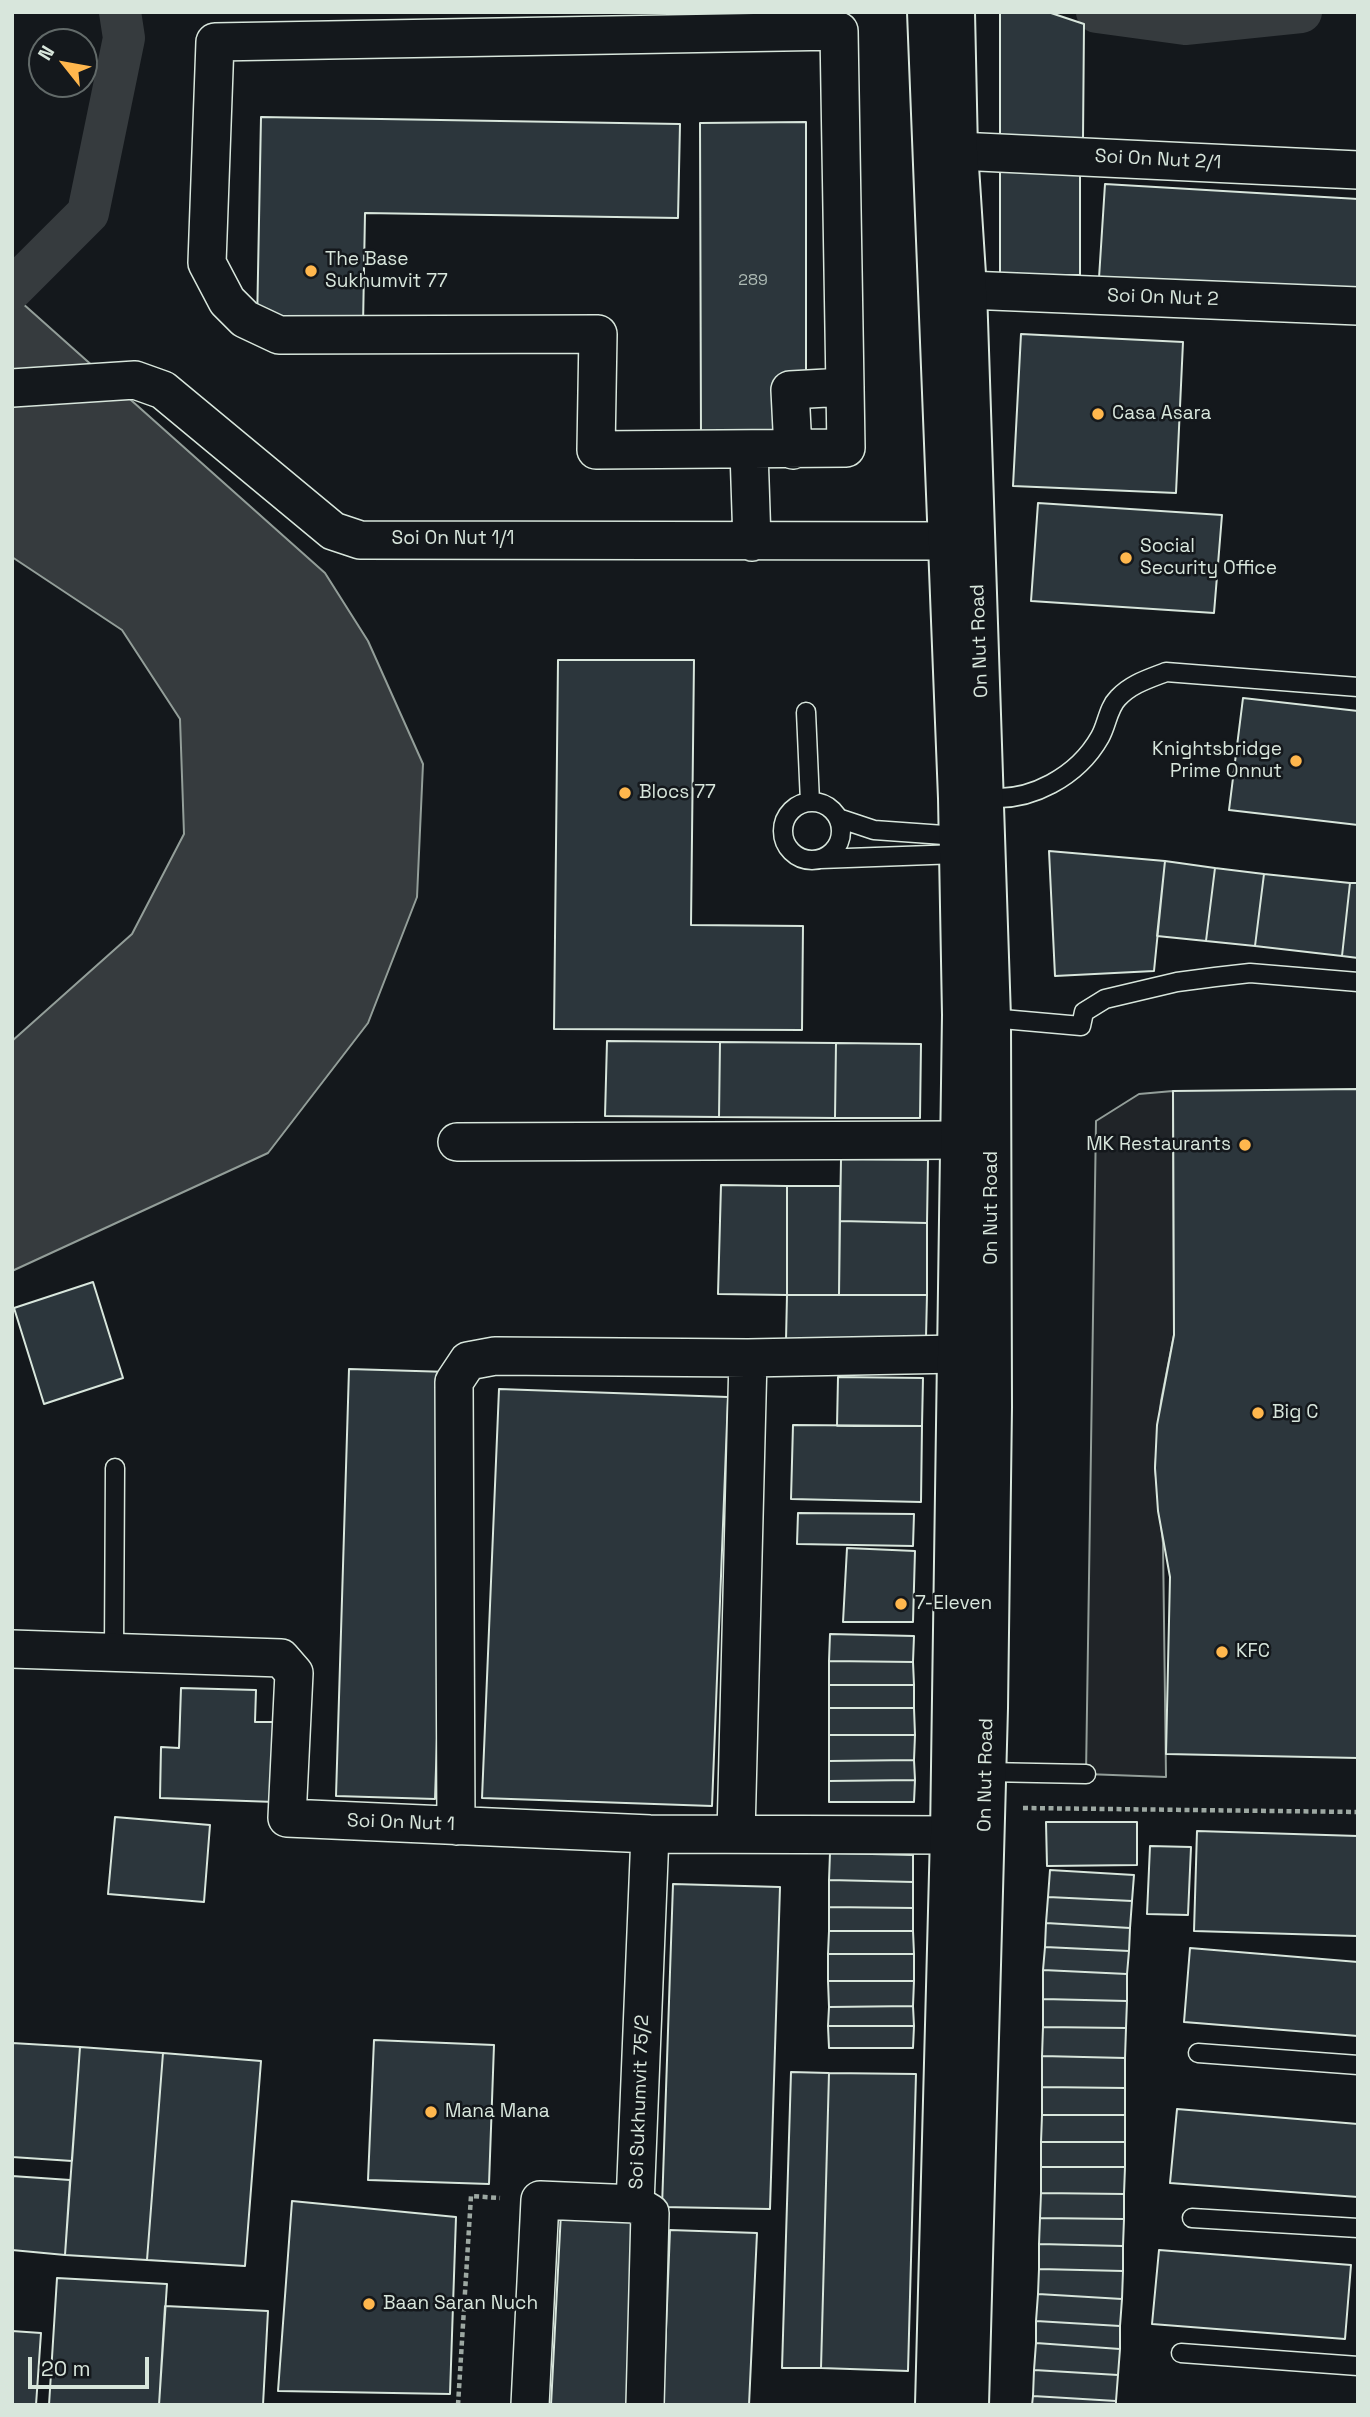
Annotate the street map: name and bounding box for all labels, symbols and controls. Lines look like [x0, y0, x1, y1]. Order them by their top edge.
north arrow [28, 28, 98, 98]
text: N [32, 41, 60, 65]
street label: Soi On Nut 2/1 [1094, 145, 1222, 175]
place label: The Base Sukhumvit 77 [325, 249, 448, 293]
marker: The Base Sukhumvit 77 [303, 263, 319, 279]
house number: 289 [738, 271, 768, 291]
street label: Soi On Nut 2 [1107, 285, 1219, 311]
place label: Casa Asara [1112, 403, 1211, 425]
marker: Casa Asara [1090, 406, 1106, 422]
street label: Soi On Nut 1/1 [392, 528, 514, 550]
place label: Social Security Office [1140, 536, 1277, 580]
marker: Social Security Office [1118, 550, 1134, 566]
street label: On Nut Road [967, 584, 993, 698]
place label: Knightsbridge Prime Onnut [1152, 739, 1282, 783]
marker: Knightsbridge Prime Onnut [1288, 753, 1304, 769]
place label: Blocs 77 [639, 782, 716, 804]
marker: Blocs 77 [617, 785, 633, 801]
place label: MK Restaurants [1086, 1134, 1231, 1156]
marker: MK Restaurants [1237, 1137, 1253, 1153]
street label: On Nut Road [981, 1151, 1003, 1265]
place label: Big C [1272, 1402, 1318, 1424]
marker: Big C [1250, 1405, 1266, 1421]
place label: 7-Eleven [915, 1593, 992, 1615]
marker: 7-Eleven [893, 1596, 909, 1612]
place label: KFC [1236, 1641, 1270, 1663]
marker: KFC [1214, 1644, 1230, 1660]
street label: On Nut Road [974, 1718, 998, 1832]
street label: Soi On Nut 1 [347, 1810, 455, 1836]
street label: Soi Sukhumvit 75/2 [626, 2014, 654, 2190]
place label: Mana Mana [445, 2101, 550, 2123]
marker: Mana Mana [423, 2104, 439, 2120]
place label: Baan Saran Nuch [383, 2293, 538, 2315]
marker: Baan Saran Nuch [361, 2296, 377, 2312]
scale bar [32, 2344, 152, 2388]
text: 20 m [41, 2355, 91, 2382]

